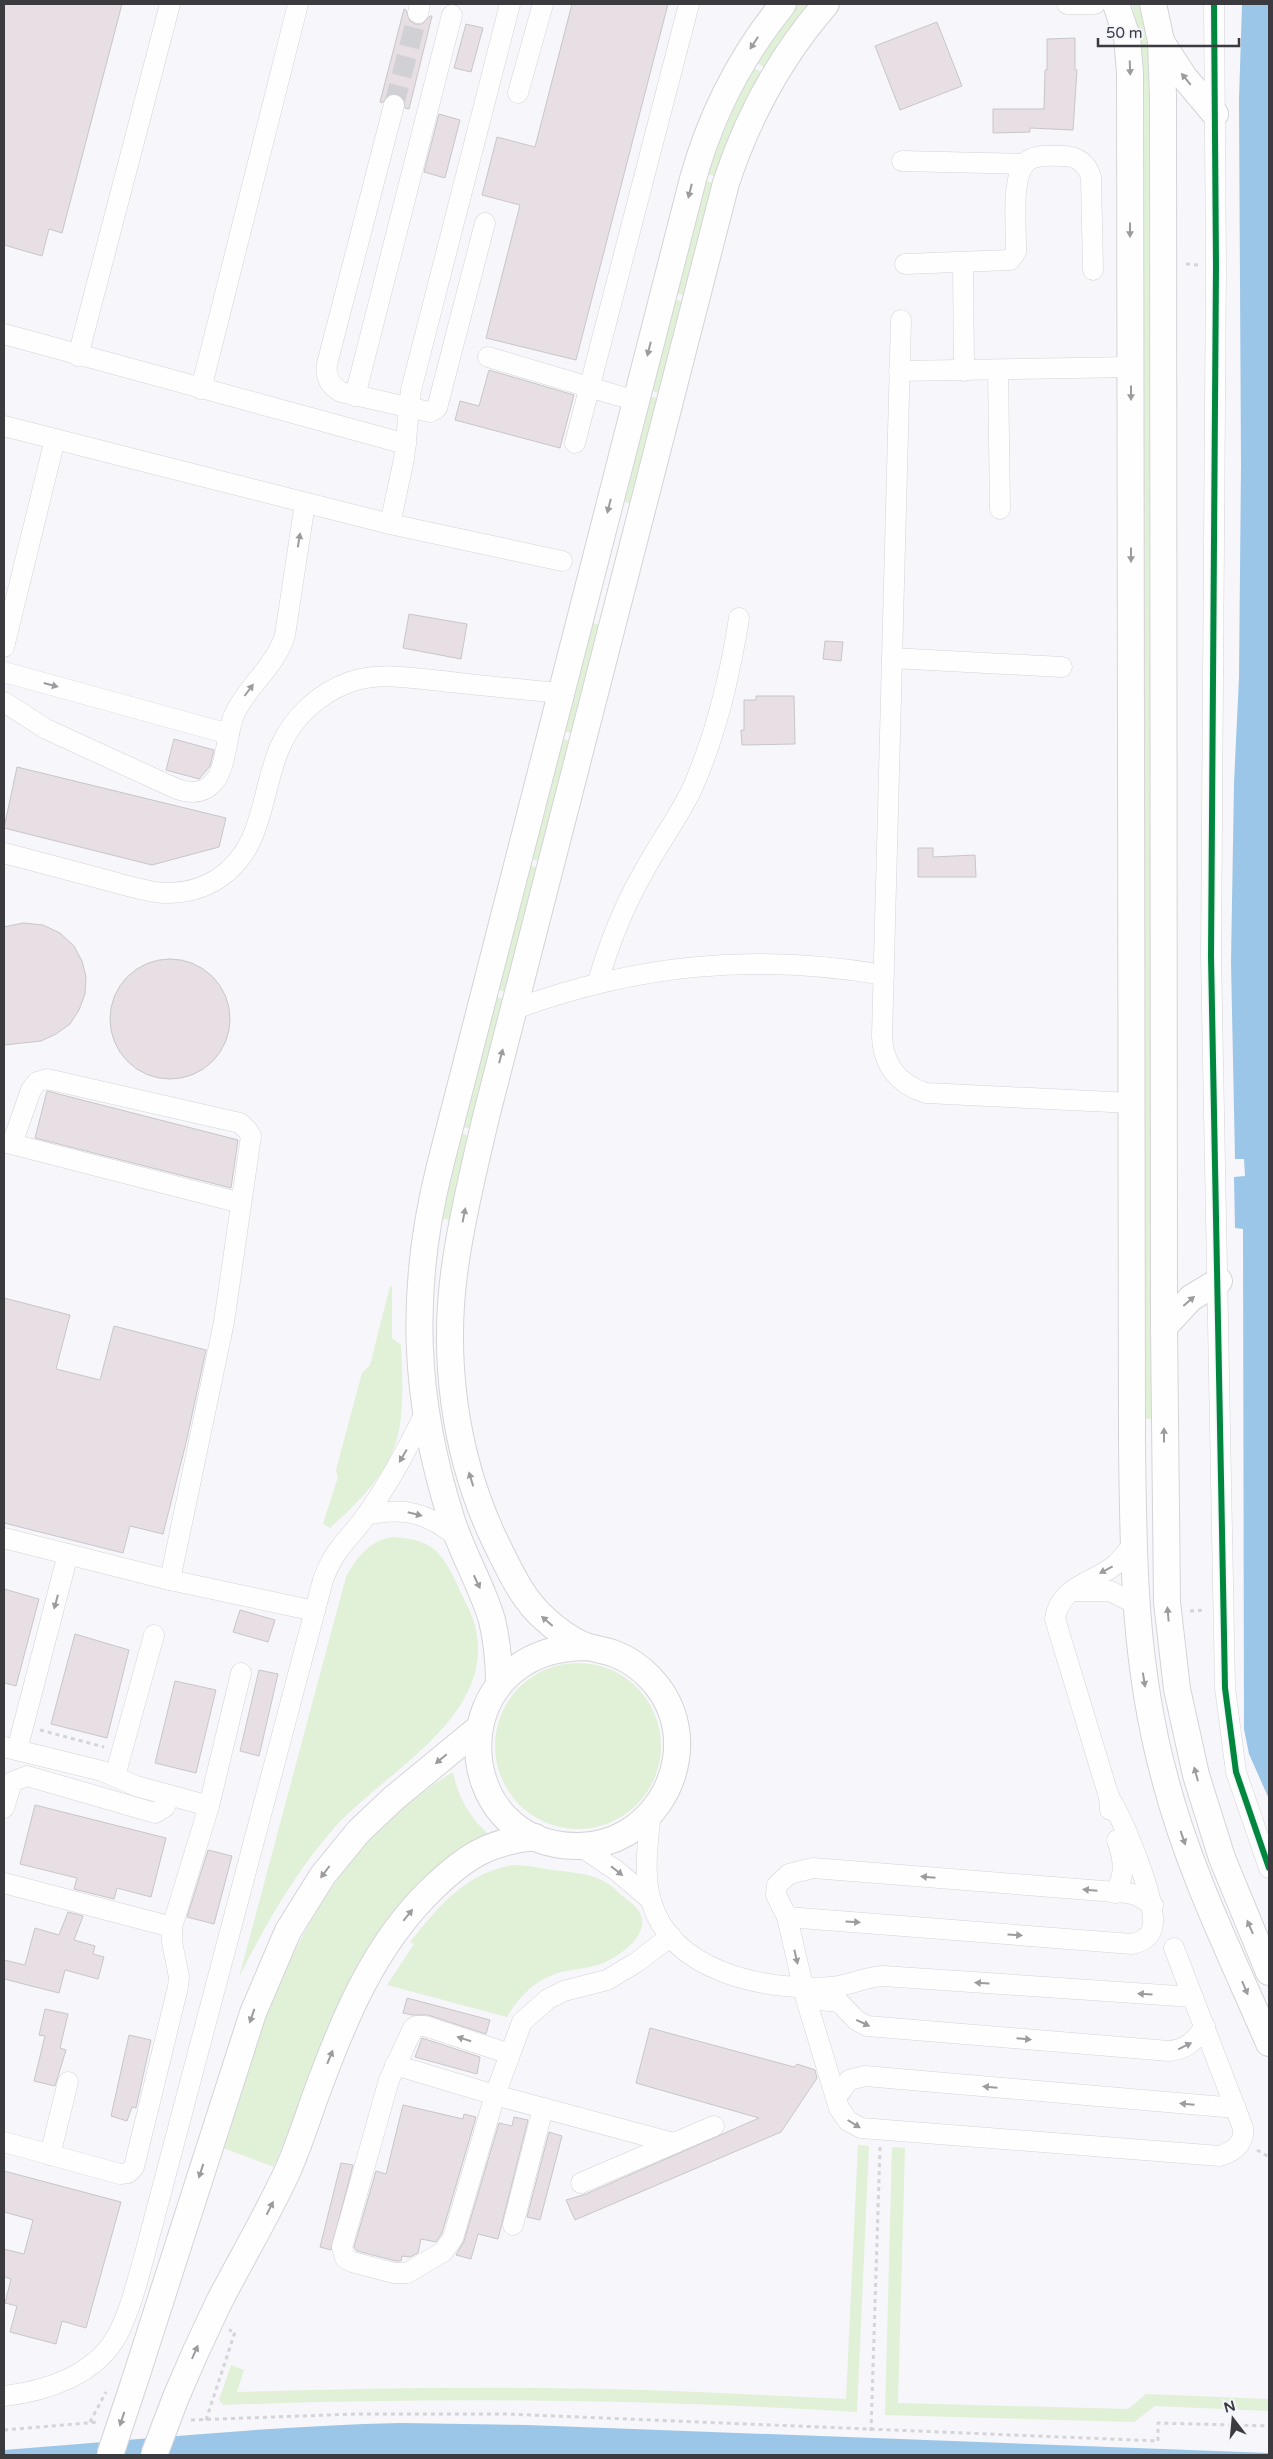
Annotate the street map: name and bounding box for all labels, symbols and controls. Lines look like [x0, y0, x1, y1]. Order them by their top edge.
scale bar [1098, 15, 1239, 47]
text: 50 m [1106, 24, 1143, 42]
one-way arrow [749, 36, 759, 50]
one-way arrow [1126, 60, 1134, 76]
one-way arrow [1181, 73, 1192, 86]
one-way arrow [685, 184, 693, 199]
one-way arrow [1126, 223, 1134, 239]
one-way arrow [645, 341, 653, 356]
one-way arrow [1127, 385, 1135, 401]
one-way arrow [605, 498, 613, 513]
one-way arrow [296, 532, 304, 548]
one-way arrow [1127, 548, 1135, 564]
one-way arrow [43, 681, 58, 689]
one-way arrow [244, 683, 254, 697]
one-way arrow [498, 1049, 506, 1064]
one-way arrow [461, 1206, 469, 1222]
one-way arrow [1182, 1295, 1194, 1307]
one-way arrow [1160, 1426, 1168, 1442]
one-way arrow [399, 1450, 408, 1463]
one-way arrow [466, 1471, 474, 1486]
one-way arrow [407, 1510, 422, 1518]
one-way arrow [1099, 1566, 1112, 1575]
one-way arrow [473, 1575, 481, 1589]
one-way arrow [51, 1594, 59, 1609]
one-way arrow [1164, 1606, 1172, 1622]
one-way arrow [541, 1615, 554, 1626]
one-way arrow [1141, 1673, 1149, 1689]
one-way arrow [435, 1754, 448, 1765]
one-way arrow [1192, 1767, 1200, 1782]
one-way arrow [1180, 1830, 1187, 1845]
one-way arrow [320, 1865, 330, 1879]
one-way arrow [610, 1866, 624, 1876]
one-way arrow [920, 1873, 936, 1881]
one-way arrow [1082, 1886, 1098, 1894]
one-way arrow [402, 1909, 413, 1922]
one-way arrow [845, 1919, 861, 1927]
one-way arrow [1246, 1920, 1254, 1934]
one-way arrow [1007, 1931, 1023, 1939]
one-way arrow [792, 1949, 800, 1964]
one-way arrow [974, 1978, 990, 1986]
one-way arrow [1242, 1981, 1250, 1995]
one-way arrow [1136, 1989, 1152, 1997]
one-way arrow [247, 2009, 255, 2024]
one-way arrow [856, 2019, 870, 2027]
one-way arrow [456, 2035, 471, 2043]
one-way arrow [1016, 2035, 1032, 2043]
one-way arrow [1177, 2042, 1192, 2050]
one-way arrow [327, 2050, 335, 2064]
one-way arrow [982, 2083, 998, 2091]
one-way arrow [1179, 2099, 1195, 2107]
one-way arrow [847, 2119, 861, 2128]
one-way arrow [196, 2163, 204, 2178]
one-way arrow [266, 2201, 274, 2215]
one-way arrow [192, 2345, 200, 2359]
north arrow [1208, 2394, 1258, 2444]
text: N [1222, 2397, 1237, 2417]
one-way arrow [118, 2412, 126, 2427]

